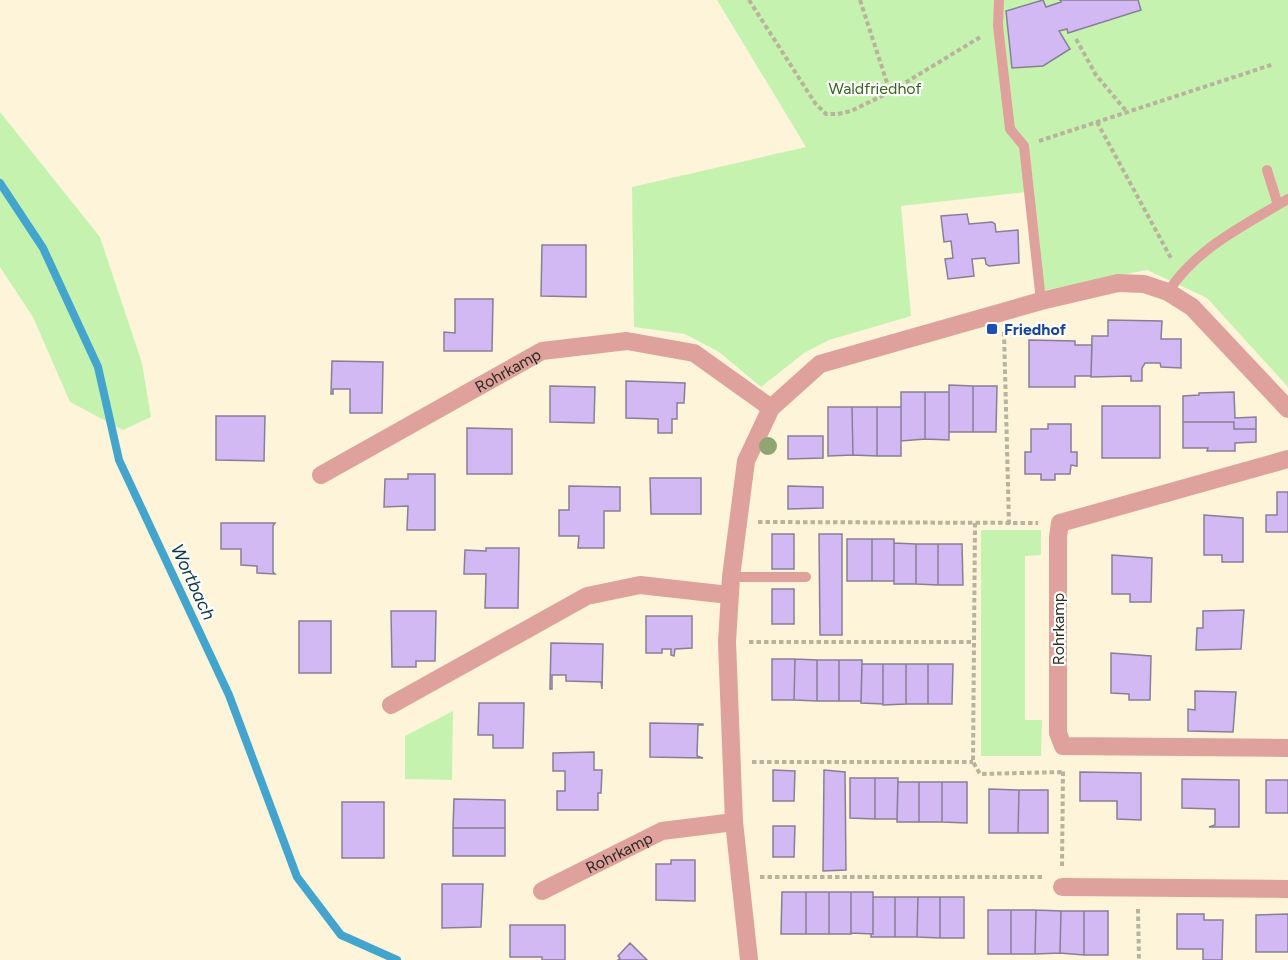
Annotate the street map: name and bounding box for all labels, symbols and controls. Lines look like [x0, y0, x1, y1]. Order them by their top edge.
park label: Waldfriedhof [828, 79, 922, 98]
place label: Friedhof [1004, 320, 1067, 339]
marker: Friedhof [985, 322, 999, 336]
street label: Rohrkamp [472, 345, 544, 397]
water label: Wortbach [166, 541, 220, 623]
street label: Rohrkamp [1049, 593, 1068, 665]
street label: Rohrkamp [582, 828, 656, 878]

